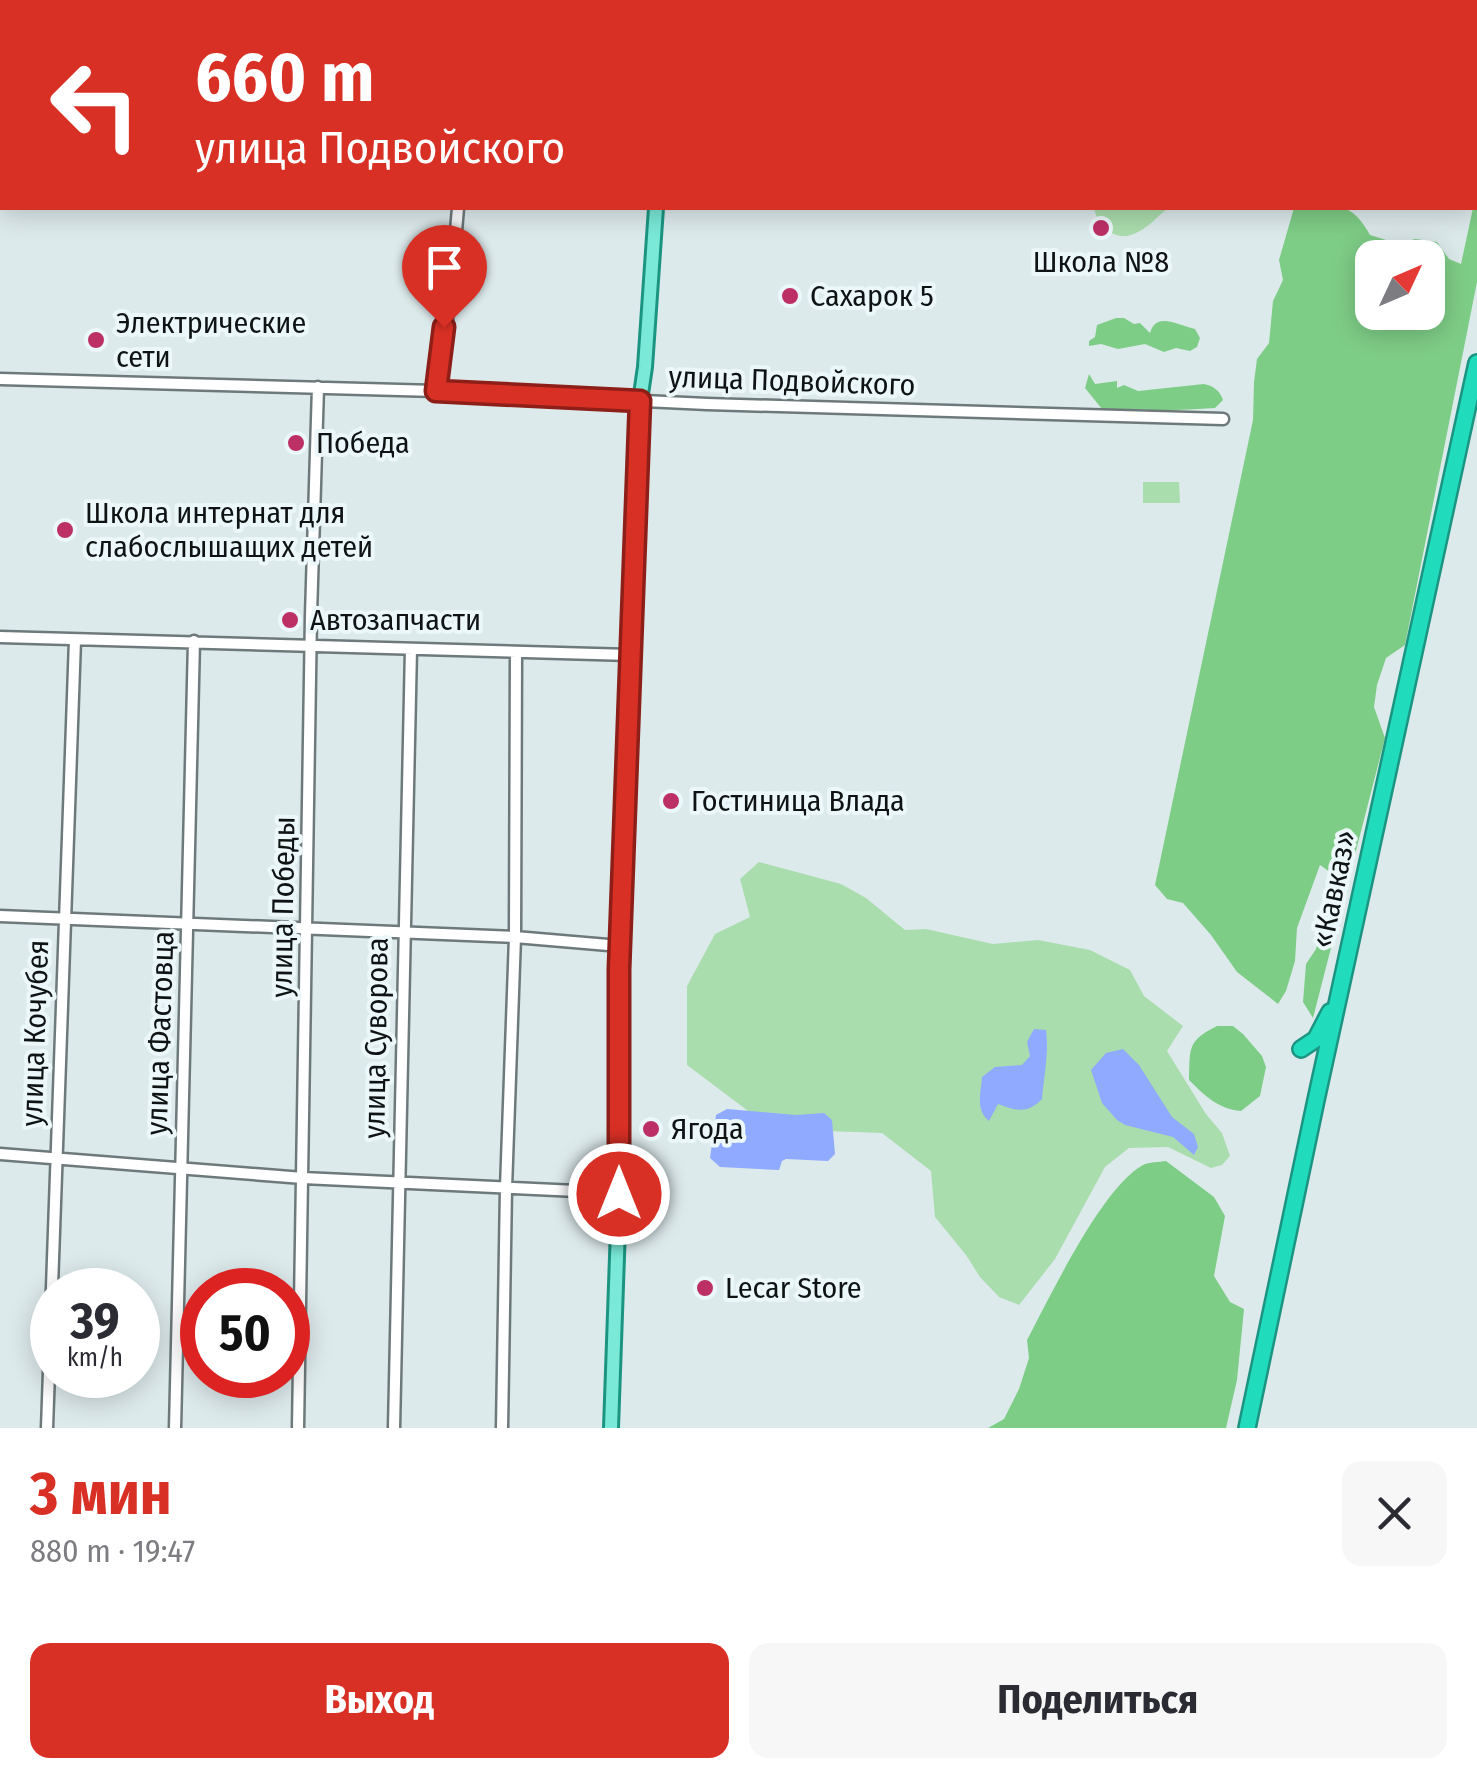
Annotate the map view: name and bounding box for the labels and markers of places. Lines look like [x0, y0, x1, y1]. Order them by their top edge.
marker: Школа №8 [1090, 217, 1112, 239]
pin [402, 225, 487, 328]
place label: Школа №8 [1033, 244, 1169, 280]
place label: Сахарок 5 [810, 278, 934, 314]
marker: Сахарок 5 [779, 285, 801, 307]
place label: Электрические сети [116, 305, 306, 375]
marker: Электрические сети [85, 329, 107, 351]
place label: Победа [316, 425, 410, 461]
marker: Победа [285, 432, 307, 454]
place label: Школа интернат для слабослышащих детей [85, 495, 373, 565]
marker: Школа интернат для слабослышащих детей [54, 519, 76, 541]
place label: Автозапчасти [310, 602, 481, 638]
marker: Автозапчасти [279, 609, 301, 631]
place label: Гостиница Влада [691, 783, 905, 819]
marker: Гостиница Влада [660, 790, 682, 812]
place label: Ягода [671, 1111, 744, 1147]
marker: Ягода [640, 1118, 662, 1140]
place label: Lecar Store [725, 1270, 862, 1306]
marker: Lecar Store [694, 1277, 716, 1299]

